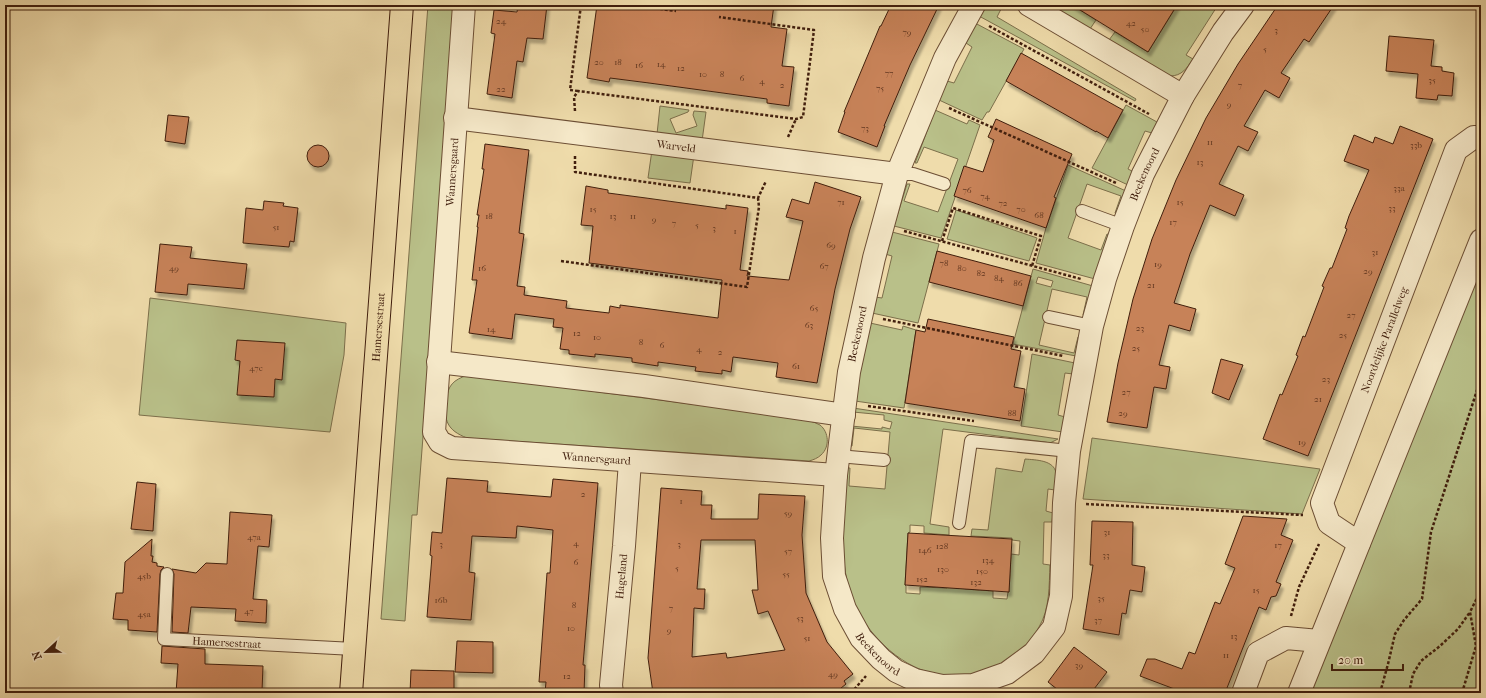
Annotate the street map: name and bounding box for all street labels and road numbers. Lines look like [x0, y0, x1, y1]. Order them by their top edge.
street label: Wannersgaard [444, 136, 461, 208]
street label: Warveld [655, 137, 698, 156]
street label: Beekenoord [1127, 145, 1163, 203]
street label: Noordelijke Parallelweg [1358, 285, 1411, 395]
street label: Hamersestraat [370, 292, 388, 362]
street label: Beekenoord [845, 304, 870, 363]
street label: Wannersgaard [561, 450, 632, 468]
street label: Hageland [613, 552, 630, 600]
street label: Beekenoord [852, 631, 903, 679]
street label: Hamersestraat [192, 634, 262, 651]

